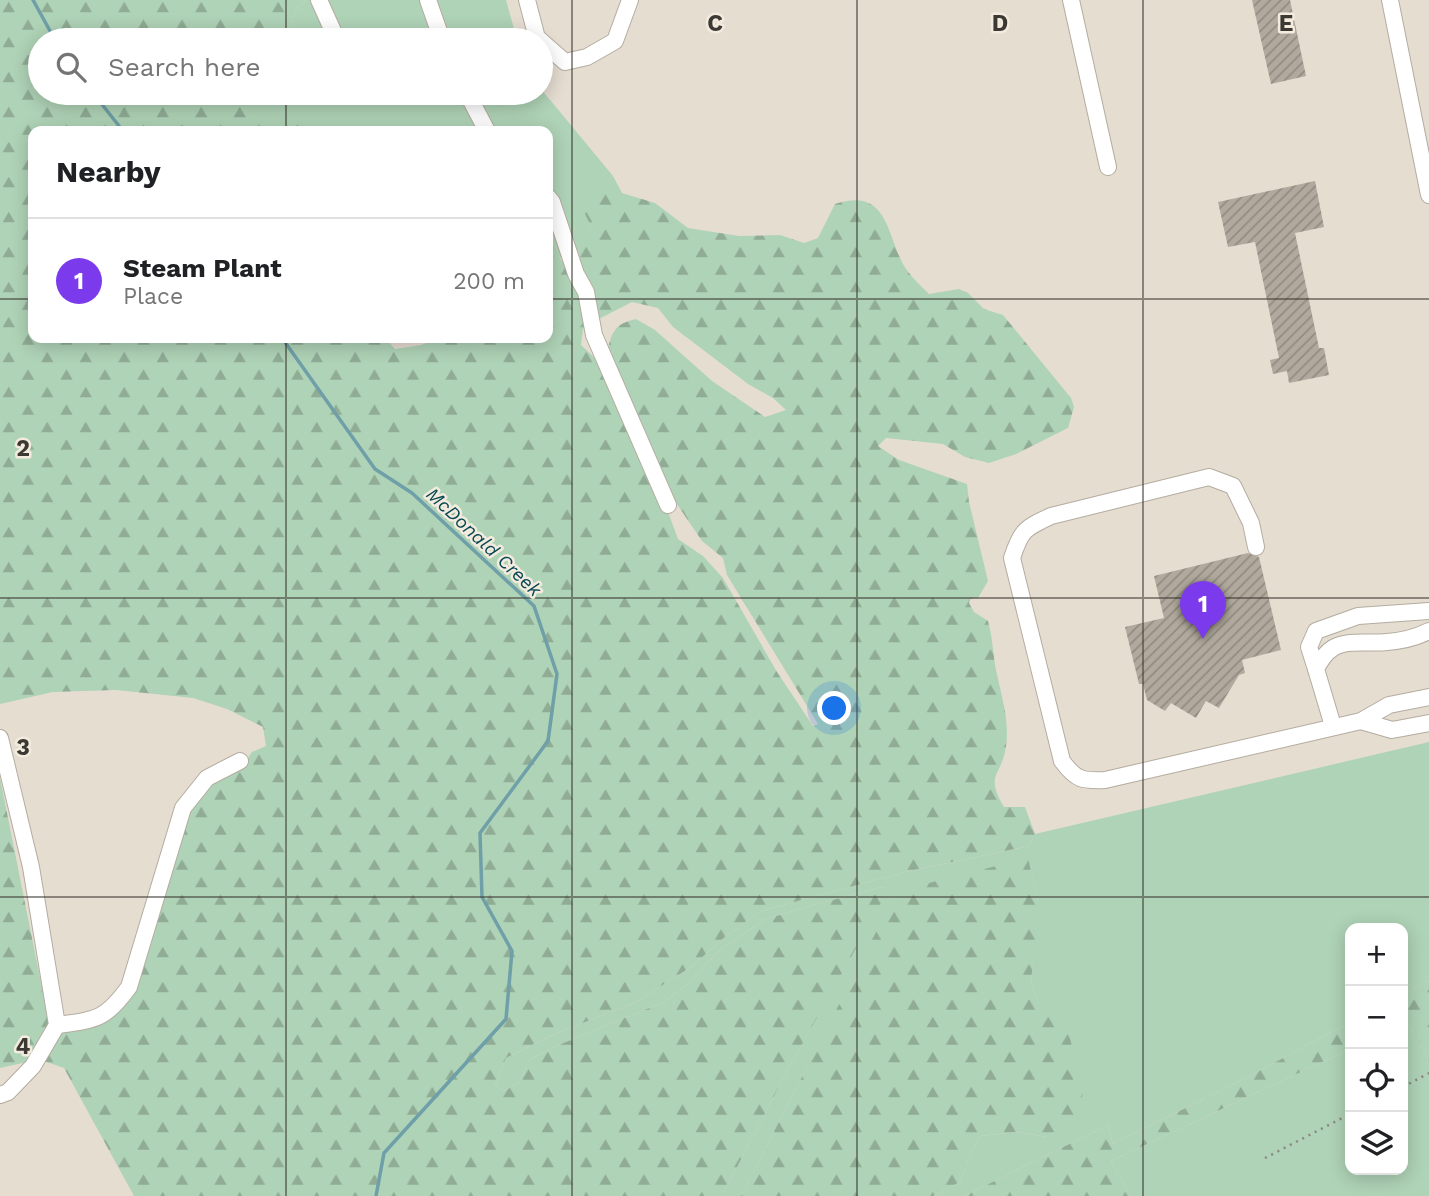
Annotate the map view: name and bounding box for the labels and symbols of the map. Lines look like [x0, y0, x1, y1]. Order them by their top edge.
text: C [707, 10, 723, 37]
text: D [992, 10, 1008, 37]
text: E [1279, 10, 1293, 37]
text: 2 [16, 435, 30, 462]
water label: McDonald Creek [422, 483, 547, 602]
pin: 1 [1180, 581, 1226, 639]
your location [817, 691, 851, 725]
text: 3 [16, 734, 30, 761]
text: 4 [16, 1033, 31, 1060]

